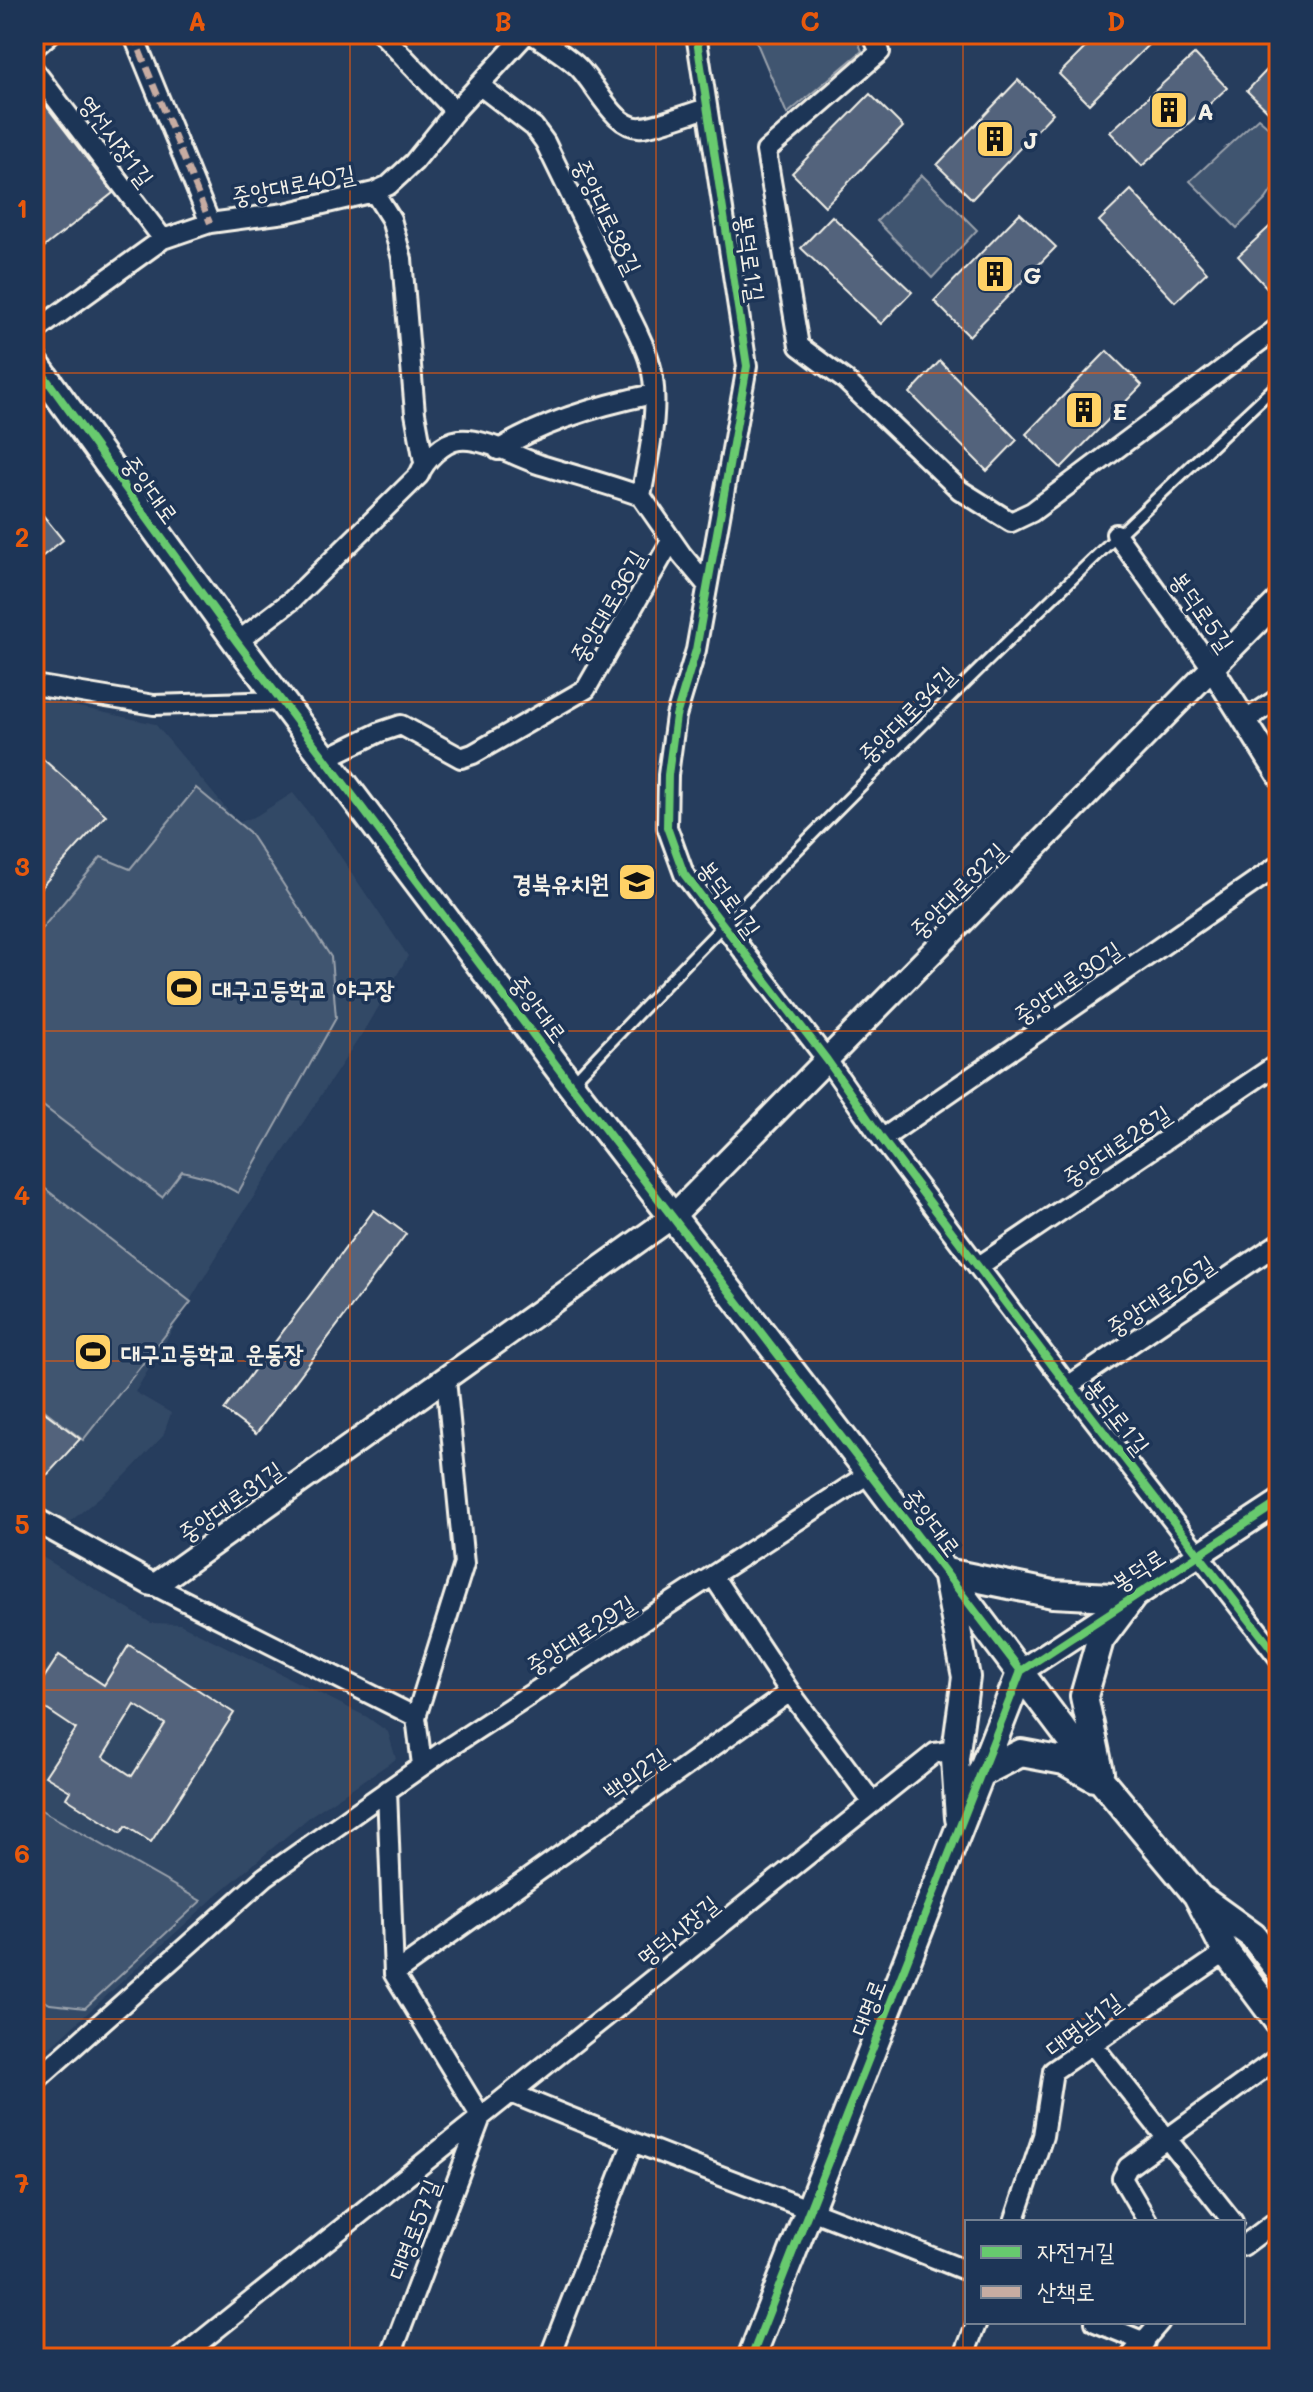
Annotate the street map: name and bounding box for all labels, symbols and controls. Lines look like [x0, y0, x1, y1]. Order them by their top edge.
text: A [188, 4, 206, 38]
text: B [494, 4, 512, 38]
text: C [800, 4, 820, 38]
text: D [1107, 4, 1125, 38]
street label: 영선시장1길 [72, 88, 162, 192]
building icon: A [1148, 89, 1190, 131]
place label: A [1197, 95, 1214, 126]
building icon: J [974, 118, 1016, 160]
place label: J [1023, 124, 1039, 155]
street label: 중앙대로38길 [567, 153, 649, 279]
street label: 중앙대로40길 [228, 157, 358, 211]
text: 1 [16, 191, 28, 225]
street label: 봉덕로1길 [730, 212, 772, 304]
building icon: G [974, 253, 1016, 295]
place label: G [1023, 259, 1041, 290]
building icon: E [1063, 389, 1105, 431]
place label: E [1112, 395, 1127, 426]
street label: 중앙대로 [116, 449, 186, 529]
text: 2 [15, 520, 29, 554]
street label: 중앙대로36길 [562, 544, 652, 668]
street label: 봉덕로5길 [1164, 565, 1242, 657]
street label: 중앙대로34길 [851, 659, 961, 769]
street label: 중앙대로32길 [902, 835, 1012, 945]
text: 3 [14, 849, 30, 883]
street label: 봉덕로1길 [692, 853, 768, 943]
school or university icon: 경북유치원 [616, 861, 658, 903]
place label: 경북유치원 [512, 867, 609, 898]
street label: 중앙대로30길 [1007, 933, 1127, 1031]
sports icon: 대구고등학교 야구장 [163, 967, 205, 1009]
street label: 중앙대로 [503, 968, 575, 1048]
place label: 대구고등학교 야구장 [212, 973, 395, 1004]
street label: 중앙대로28길 [1056, 1097, 1176, 1193]
text: 4 [14, 1178, 30, 1212]
street label: 중앙대로26길 [1100, 1247, 1220, 1343]
sports icon: 대구고등학교 운동장 [72, 1331, 114, 1373]
place label: 대구고등학교 운동장 [121, 1337, 304, 1368]
street label: 봉덕로1길 [1079, 1372, 1157, 1460]
street label: 중앙대로31길 [171, 1453, 289, 1549]
street label: 중앙대로 [897, 1482, 969, 1562]
text: 5 [14, 1507, 30, 1541]
street label: 봉덕로 [1105, 1540, 1171, 1598]
street label: 중앙대로29길 [520, 1587, 640, 1681]
street label: 백의2길 [597, 1740, 673, 1806]
text: 6 [14, 1836, 30, 1870]
street label: 명덕시장길 [630, 1888, 724, 1972]
street label: 대명로 [842, 1974, 892, 2040]
street label: 대명남1길 [1039, 1985, 1127, 2063]
text: 7 [15, 2166, 29, 2200]
street label: 대명로57길 [380, 2175, 446, 2283]
legend [965, 2220, 1245, 2324]
text: 자전거길 [1037, 2235, 1114, 2266]
text: 산책로 [1037, 2275, 1095, 2306]

